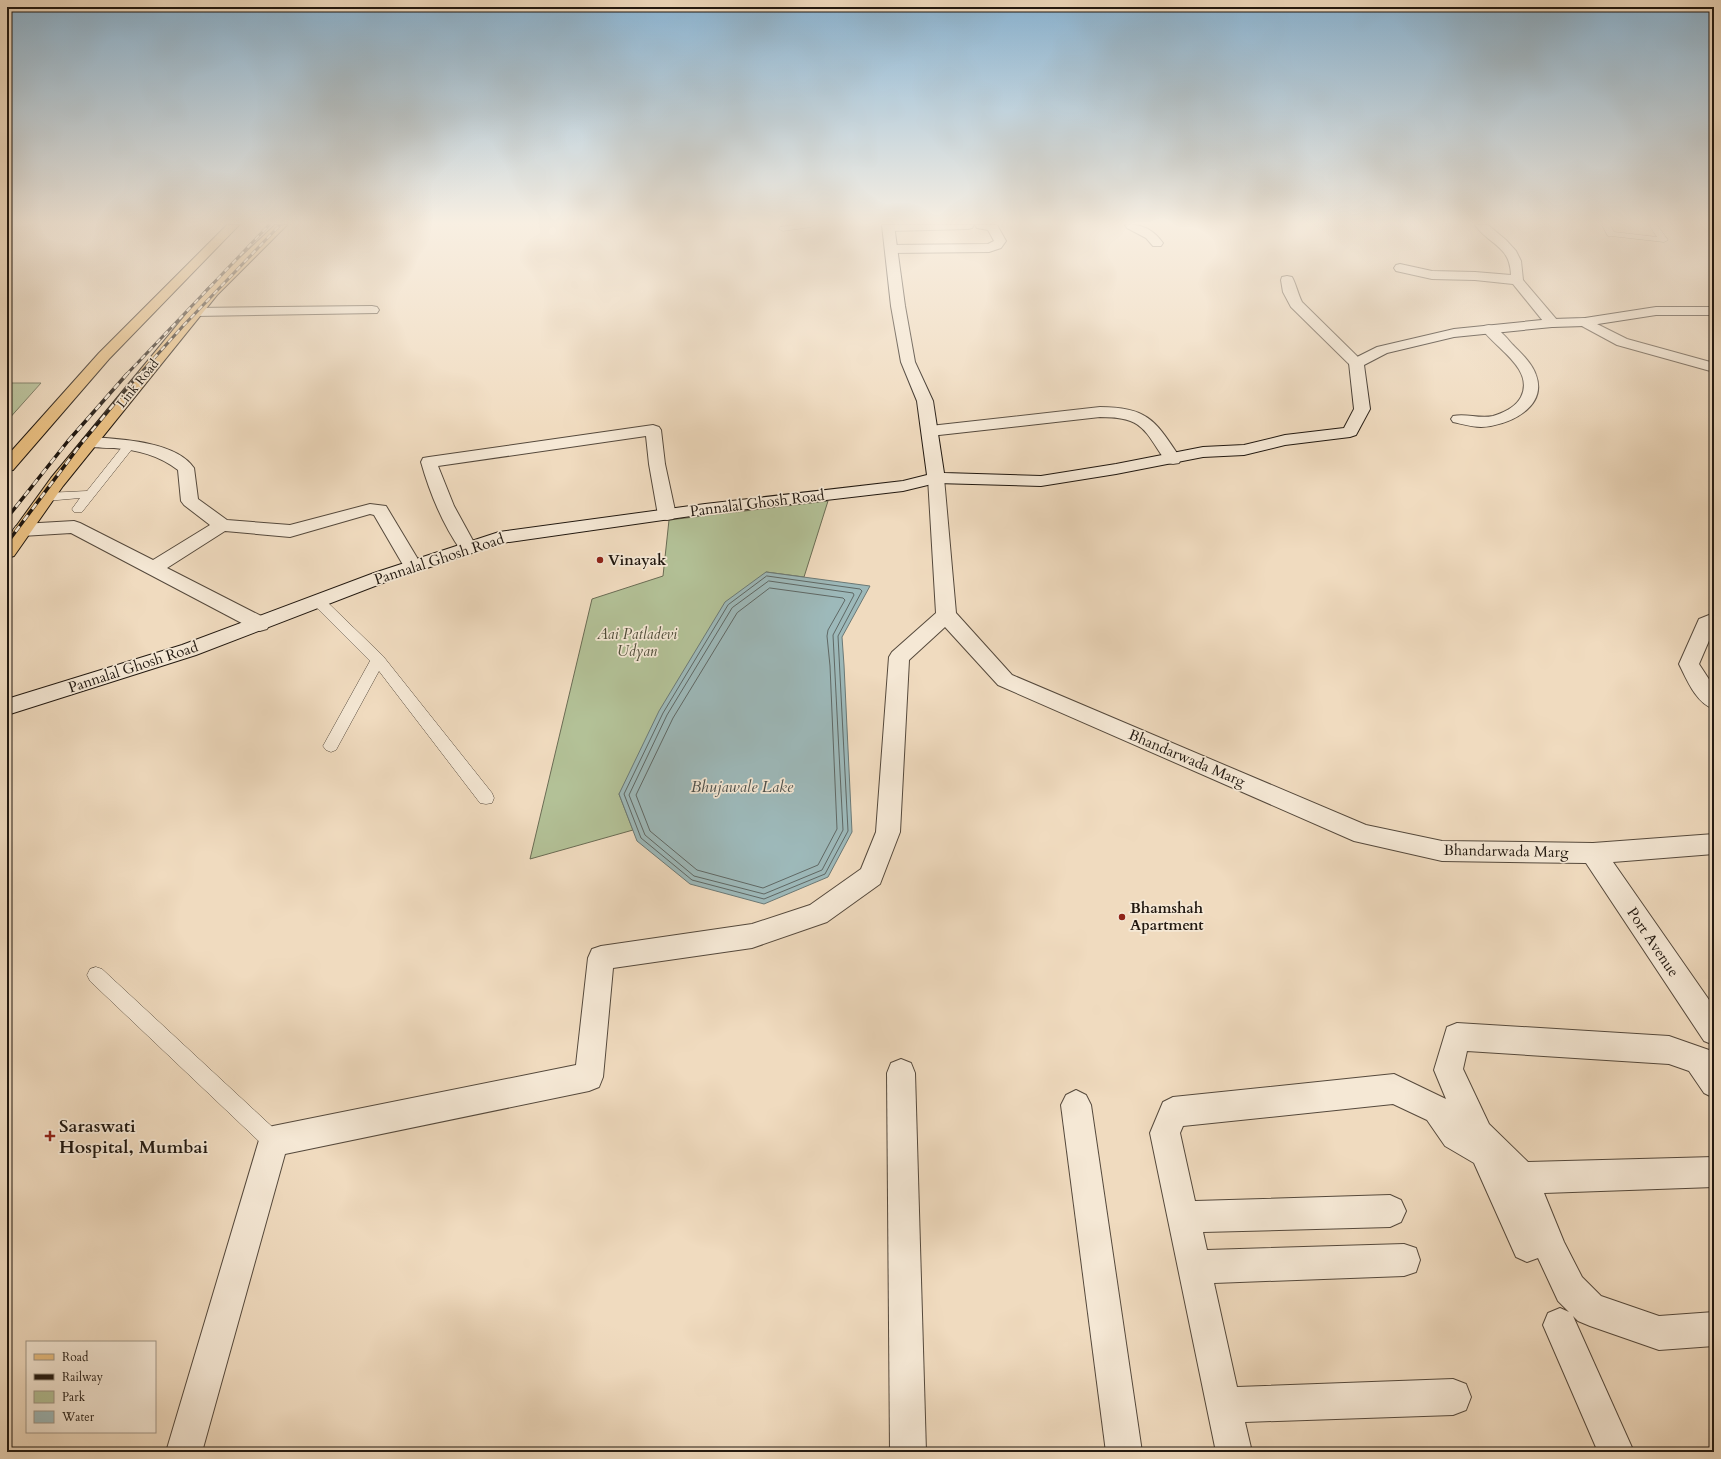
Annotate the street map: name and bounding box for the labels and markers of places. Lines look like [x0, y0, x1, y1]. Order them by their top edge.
place label: Vinayak [608, 550, 667, 570]
marker: Vinayak [595, 555, 605, 565]
place label: Bhamshah Apartment [1130, 898, 1204, 935]
marker: Bhamshah Apartment [1117, 912, 1127, 922]
place label: Saraswati Hospital, Mumbai [59, 1114, 208, 1160]
marker: Saraswati Hospital, Mumbai [44, 1130, 56, 1142]

